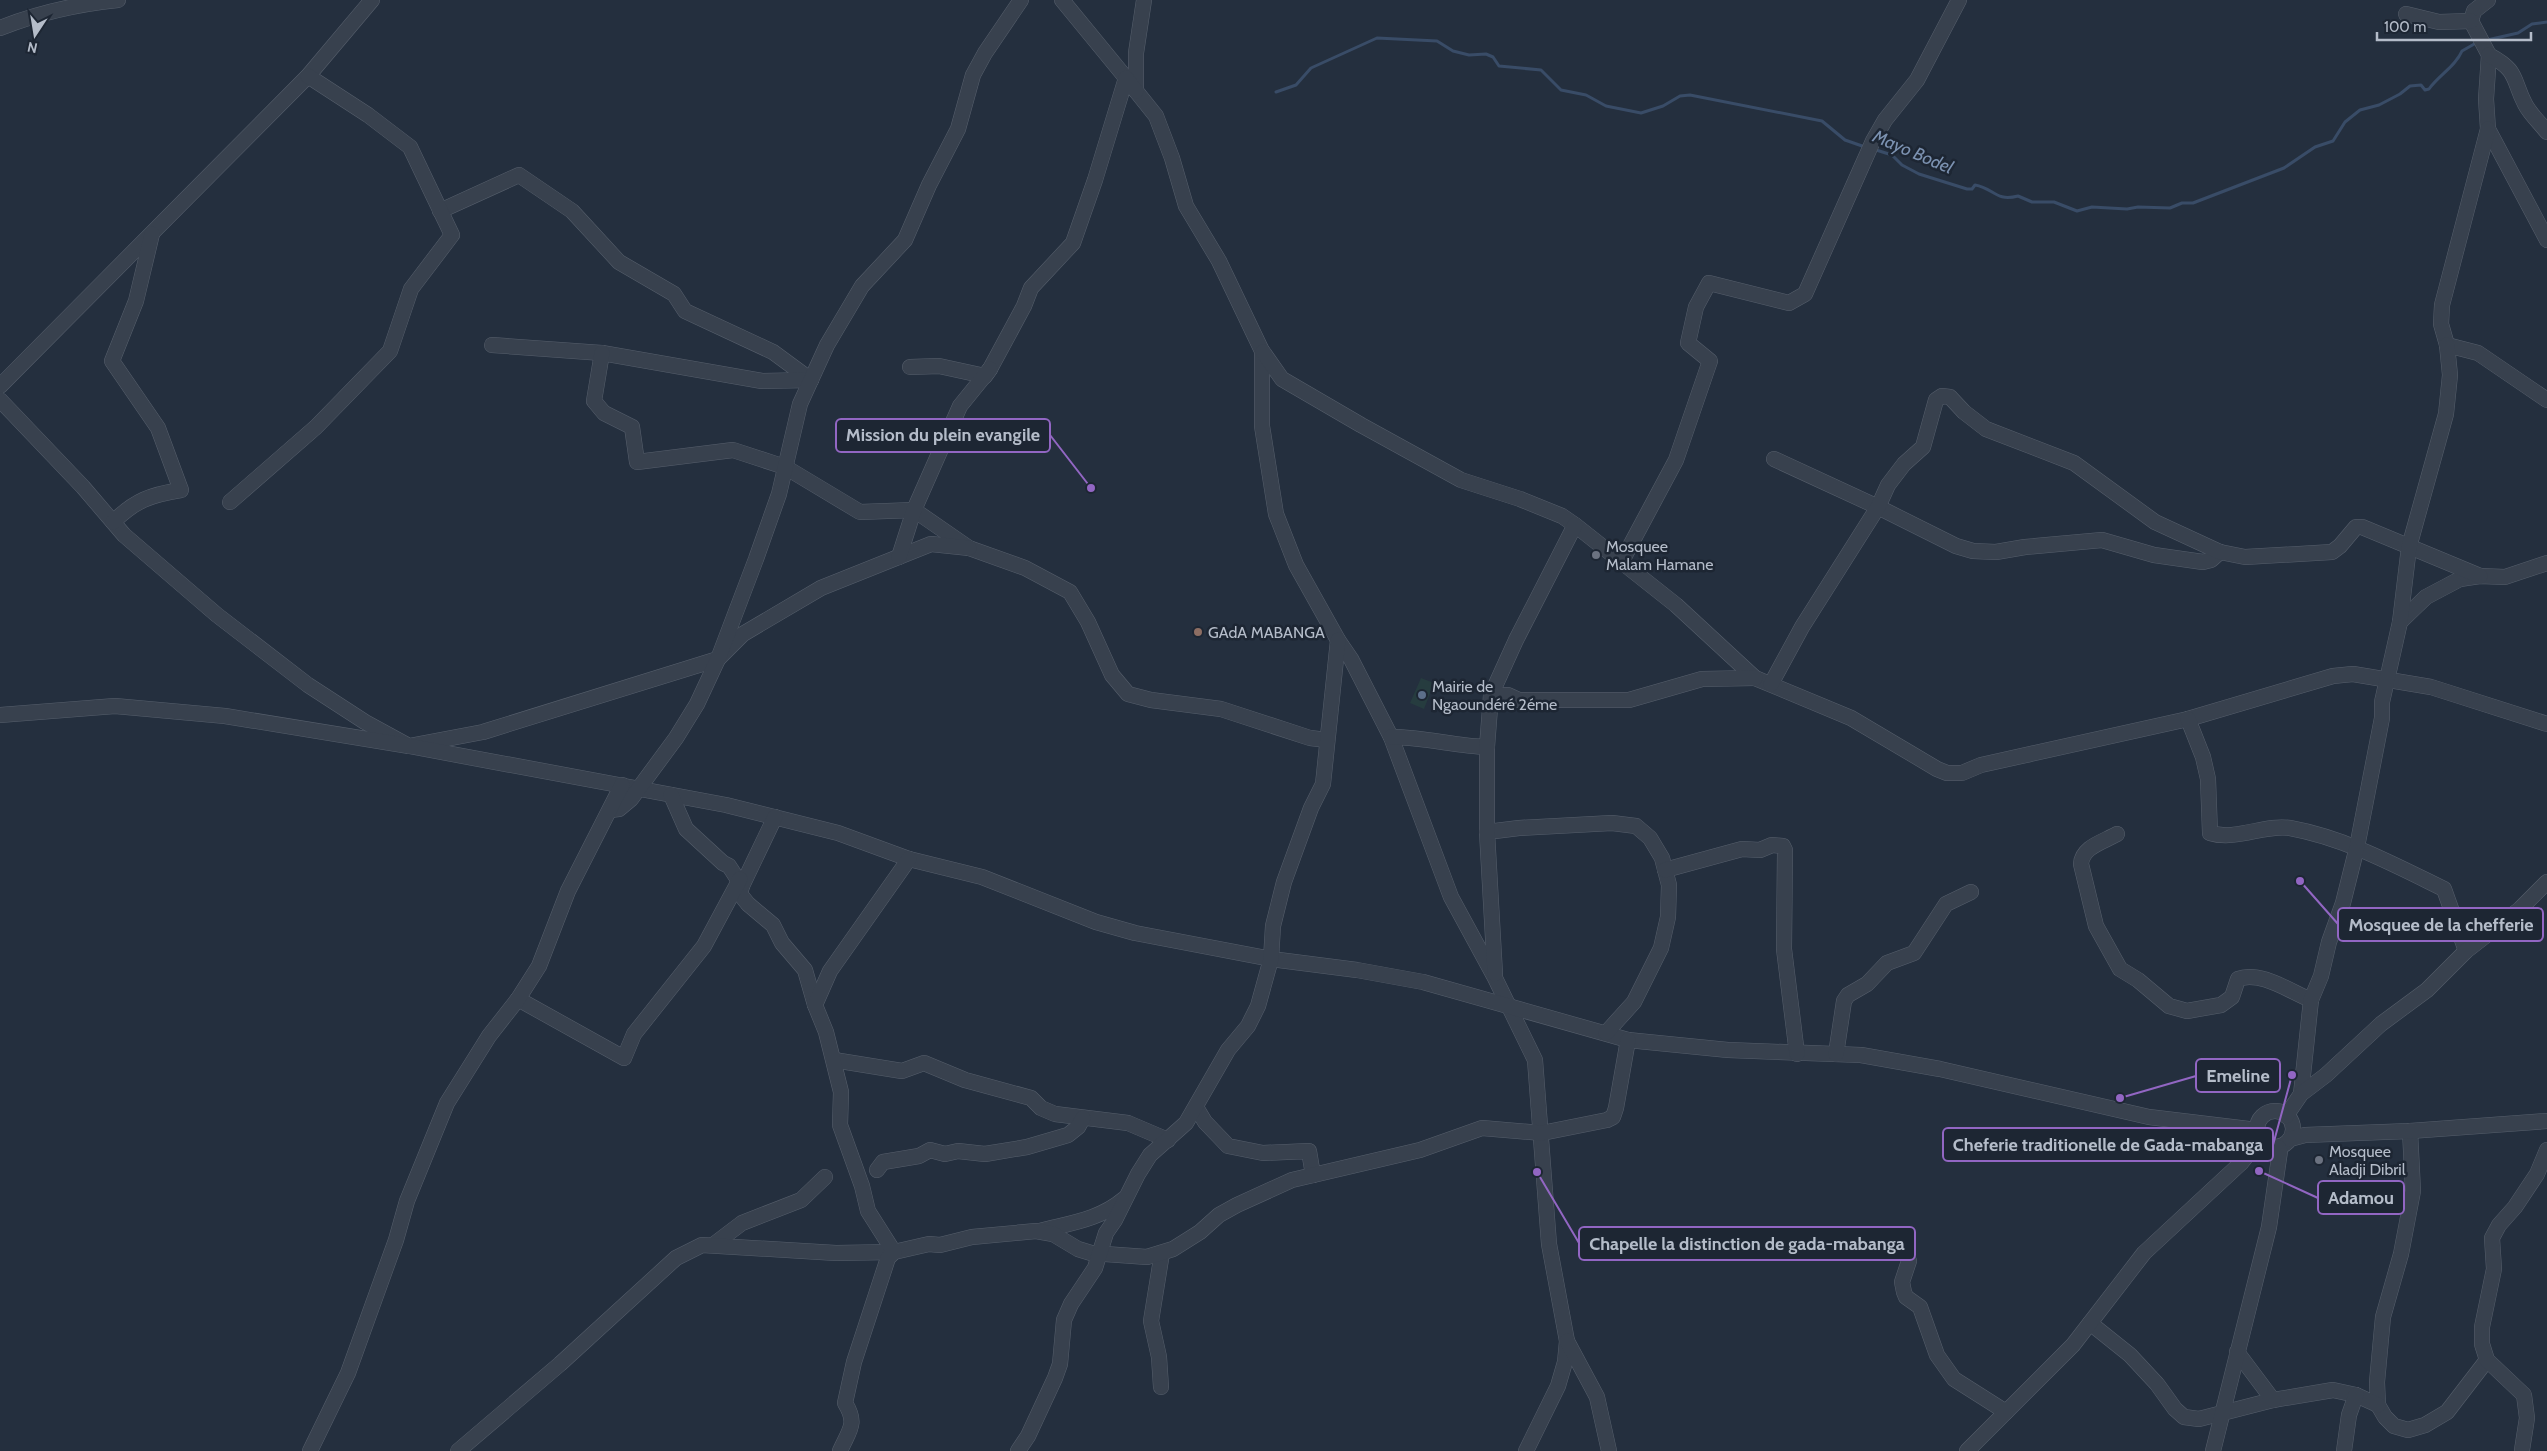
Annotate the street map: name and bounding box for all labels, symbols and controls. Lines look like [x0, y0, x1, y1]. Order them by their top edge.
north arrow [10, 10, 60, 60]
scale bar [2377, 10, 2531, 42]
text: 100 m [2384, 18, 2426, 36]
text: N [26, 38, 39, 58]
water label: Mayo Bodel [1869, 125, 1957, 179]
callout: Mission du plein evangile [836, 419, 1050, 452]
text: Mission du plein evangile [846, 424, 1040, 446]
place label: Mosquee Malam Hamane [1606, 537, 1713, 574]
marker: Mosquee Malam Hamane [1590, 549, 1602, 561]
place label: GAdA MABANGA [1208, 623, 1325, 642]
marker: GAdA MABANGA [1192, 626, 1204, 638]
place label: Mairie de Ngaoundéré 2éme [1432, 677, 1557, 714]
marker: Mairie de Ngaoundéré 2éme [1416, 689, 1428, 701]
callout: Mosquee de la chefferie [2338, 908, 2543, 941]
text: Mosquee de la chefferie [2348, 914, 2534, 936]
callout: Emeline [2196, 1059, 2280, 1092]
text: Emeline [2206, 1065, 2270, 1087]
callout: Cheferie traditionelle de Gada-mabanga [1943, 1128, 2273, 1161]
text: Cheferie traditionelle de Gada-mabanga [1953, 1134, 2263, 1156]
place label: Mosquee Aladji Dibril [2329, 1142, 2406, 1179]
marker: Mosquee Aladji Dibril [2313, 1154, 2325, 1166]
callout: Adamou [2318, 1181, 2404, 1214]
text: Adamou [2328, 1187, 2394, 1209]
callout: Chapelle la distinction de gada-mabanga [1579, 1227, 1915, 1260]
text: Chapelle la distinction de gada-mabanga [1589, 1233, 1905, 1255]

